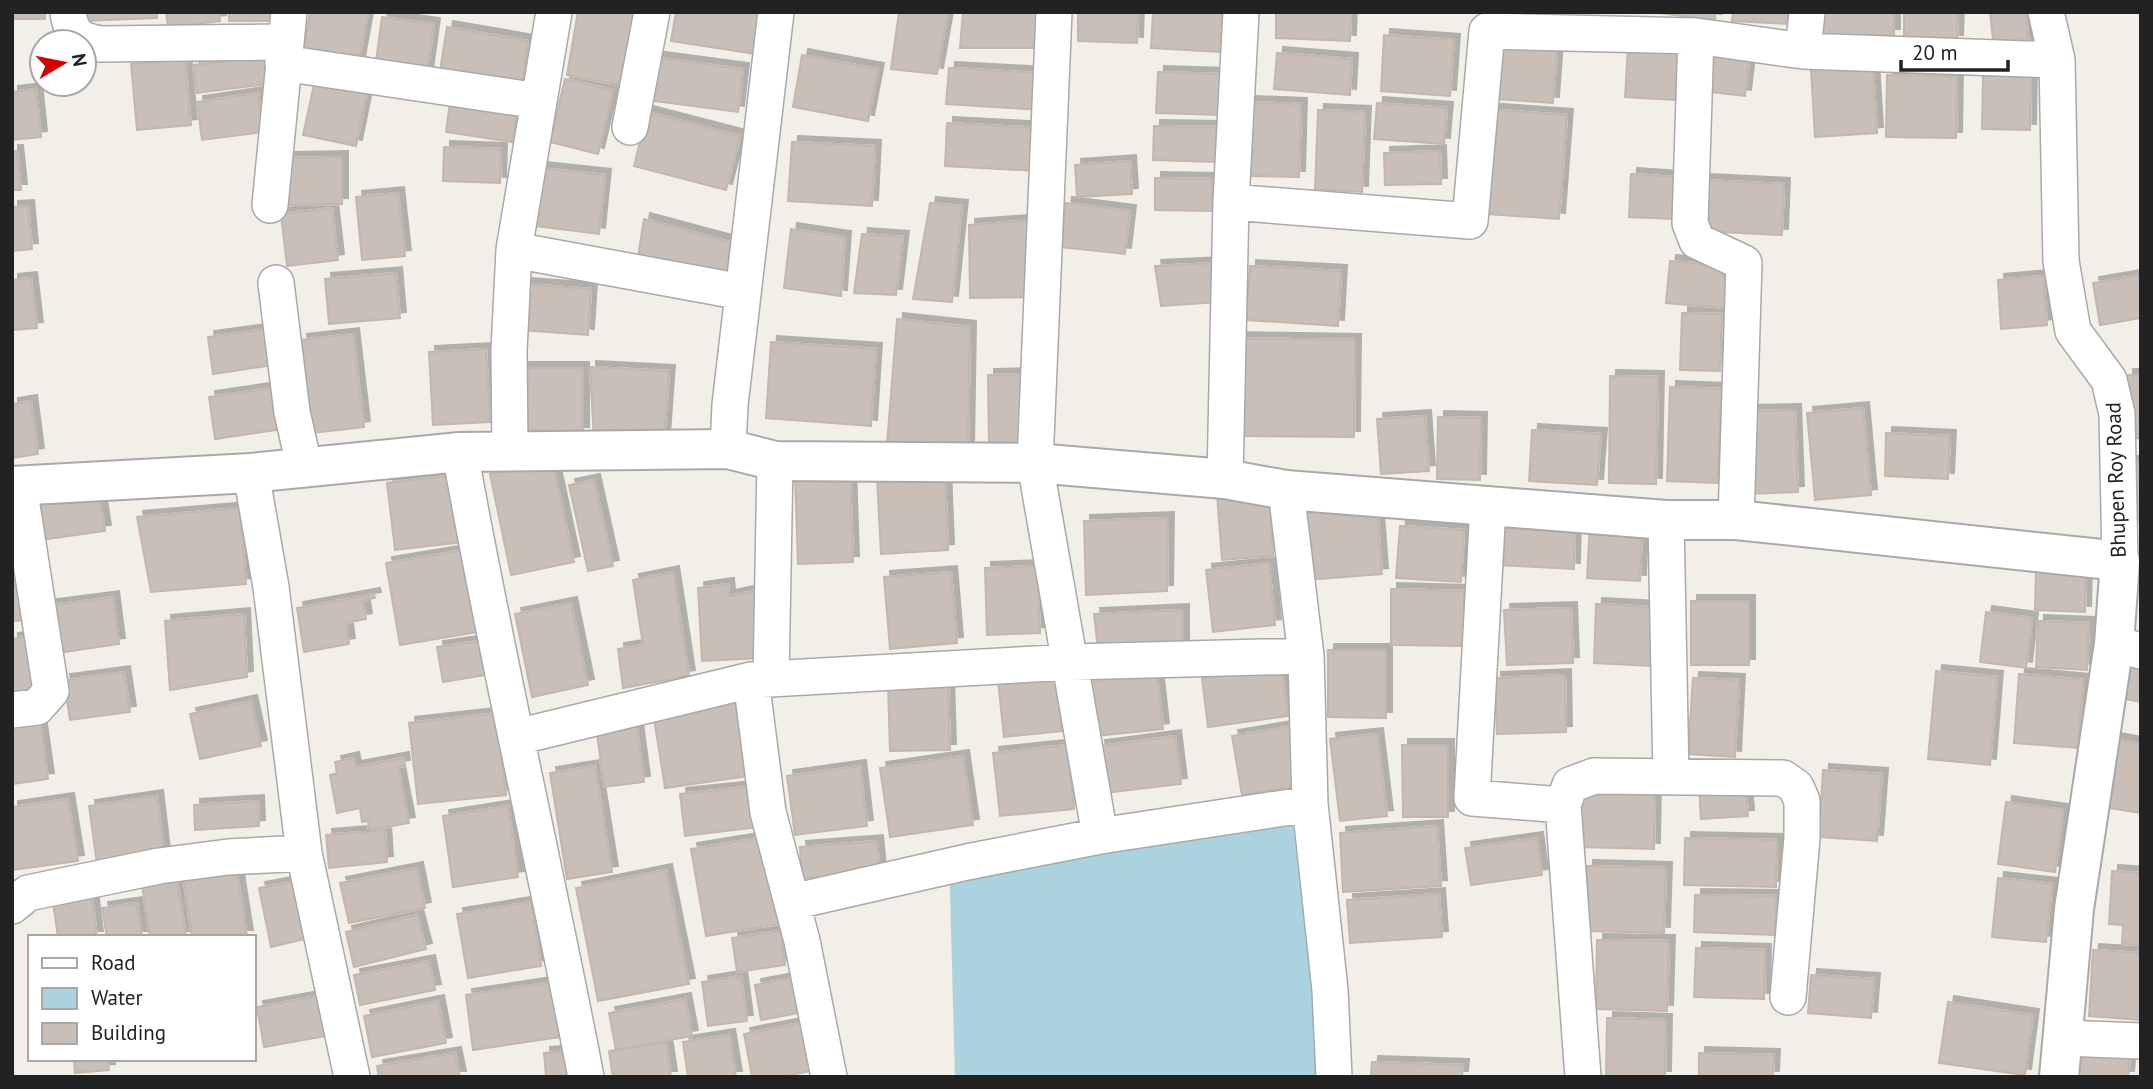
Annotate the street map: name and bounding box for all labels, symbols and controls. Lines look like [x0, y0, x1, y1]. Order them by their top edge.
north arrow [28, 28, 98, 98]
scale bar [1901, 28, 2008, 72]
text: 20 m [1912, 39, 1958, 66]
text: N [67, 52, 93, 68]
street label: Bhupen Roy Road [2099, 402, 2132, 558]
legend [28, 935, 256, 1061]
text: Road [91, 949, 135, 976]
text: Water [91, 984, 143, 1011]
text: Building [91, 1019, 166, 1046]

